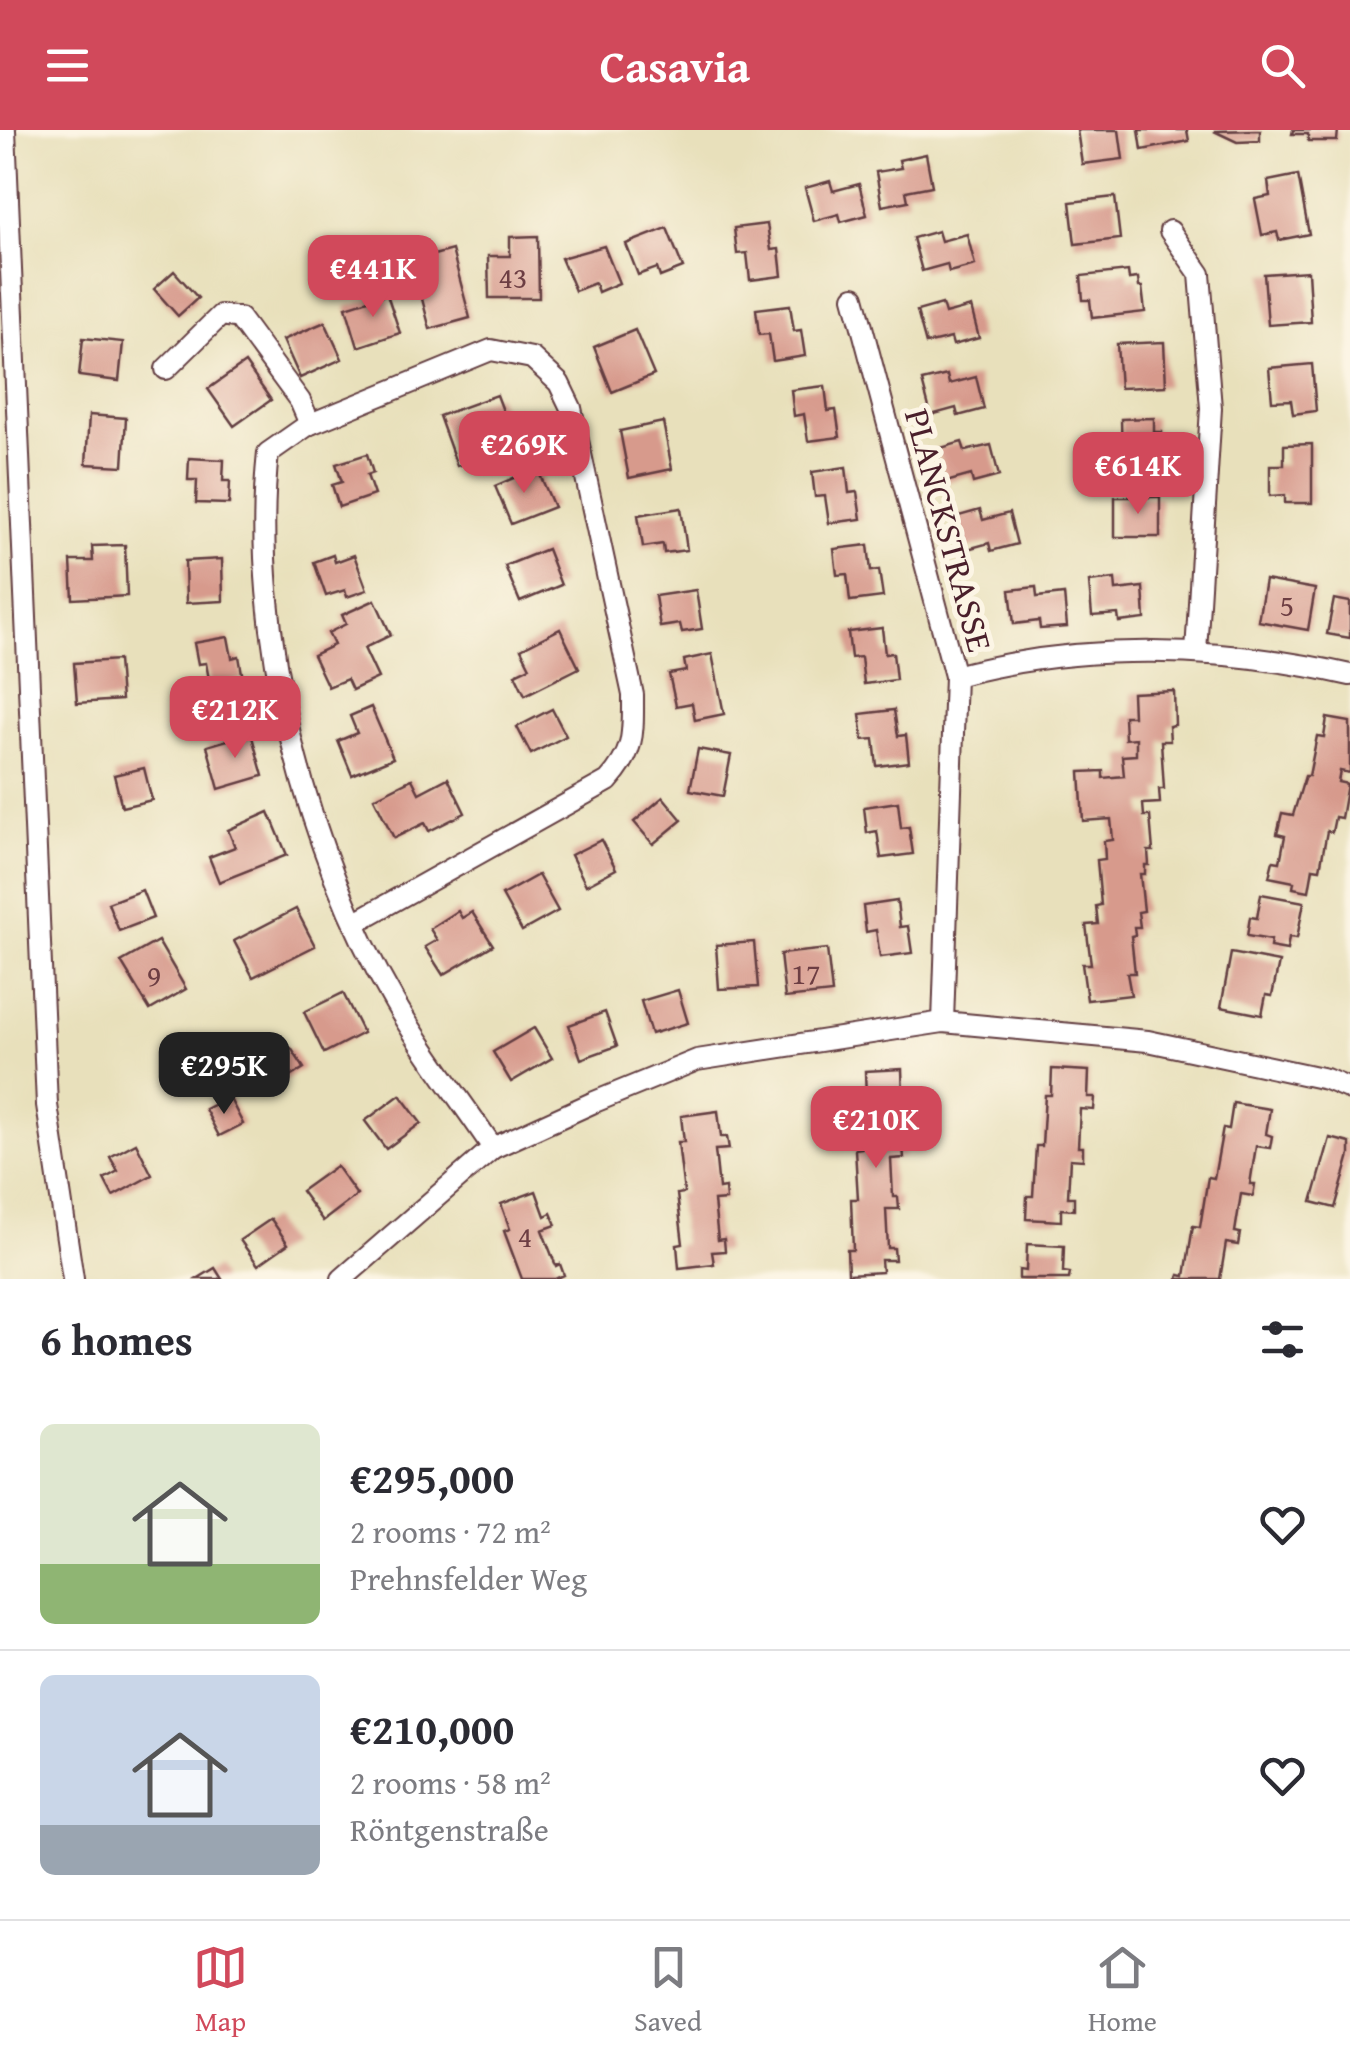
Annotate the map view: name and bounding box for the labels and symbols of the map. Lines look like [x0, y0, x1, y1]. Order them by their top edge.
pin: €441K [303, 235, 443, 320]
house number: 43 [499, 255, 527, 299]
street label: PLANCKSTRASSE [892, 403, 1006, 657]
pin: €269K [454, 411, 594, 496]
pin: €614K [1068, 432, 1208, 517]
house number: 5 [1280, 583, 1294, 627]
pin: €212K [165, 676, 305, 761]
house number: 17 [792, 951, 820, 995]
house number: 9 [147, 953, 161, 997]
pin: €295K [154, 1032, 294, 1117]
pin: €210K [806, 1086, 946, 1171]
house number: 4 [518, 1214, 532, 1258]

